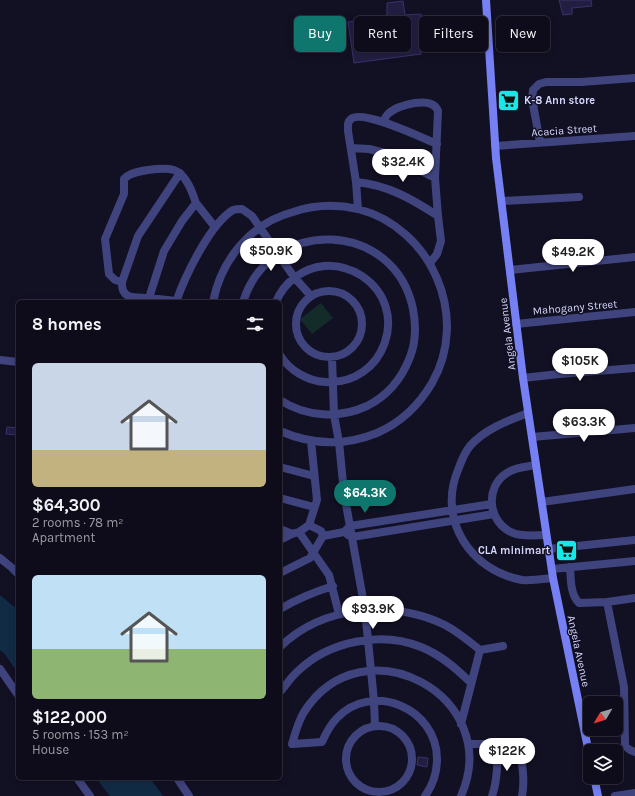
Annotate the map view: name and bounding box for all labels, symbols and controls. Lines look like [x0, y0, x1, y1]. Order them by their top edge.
chip: Buy [294, 16, 346, 52]
chip: Rent [354, 16, 411, 52]
chip: Filters [419, 16, 488, 52]
chip: New [496, 16, 550, 52]
supermarket icon: K-8 Ann store [495, 87, 521, 113]
place label: K-8 Ann store [524, 94, 595, 107]
street label: Acacia Street [531, 122, 597, 139]
pin: $32.4K [370, 149, 436, 183]
text: $32.4K [381, 154, 425, 169]
pin: $50.9K [238, 238, 304, 272]
pin: $49.2K [540, 239, 606, 273]
text: $50.9K [249, 243, 293, 258]
text: $49.2K [551, 244, 595, 259]
street label: Angela Avenue [497, 297, 518, 371]
street label: Mahogany Street [532, 297, 618, 318]
icon: filters [244, 313, 266, 335]
text: 8 homes [32, 314, 102, 334]
pin: $105K [552, 348, 608, 382]
text: $105K [561, 353, 599, 368]
icon: home [113, 389, 185, 461]
pin: $63.3K [551, 409, 617, 443]
text: $63.3K [562, 414, 606, 429]
pin: $64.3K [332, 480, 398, 514]
text: $64.3K [343, 485, 387, 500]
text: $64,300 [32, 495, 101, 515]
text: 2 rooms · 78 m² [32, 515, 124, 530]
text: Apartment [32, 530, 95, 545]
supermarket icon: CLA minimart [553, 537, 579, 563]
place label: CLA minimart [478, 544, 551, 557]
pin: $93.9K [340, 596, 406, 630]
icon: home [113, 601, 185, 673]
text: $93.9K [351, 601, 395, 616]
street label: Angela Avenue [565, 614, 593, 688]
north arrow [583, 696, 623, 736]
map controls [583, 696, 623, 784]
text: $122,000 [32, 707, 107, 727]
text: 5 rooms · 153 m² [32, 727, 129, 742]
pin: $122K [479, 738, 535, 772]
text: House [32, 742, 69, 757]
text: $122K [488, 743, 526, 758]
button: layers [583, 744, 623, 784]

